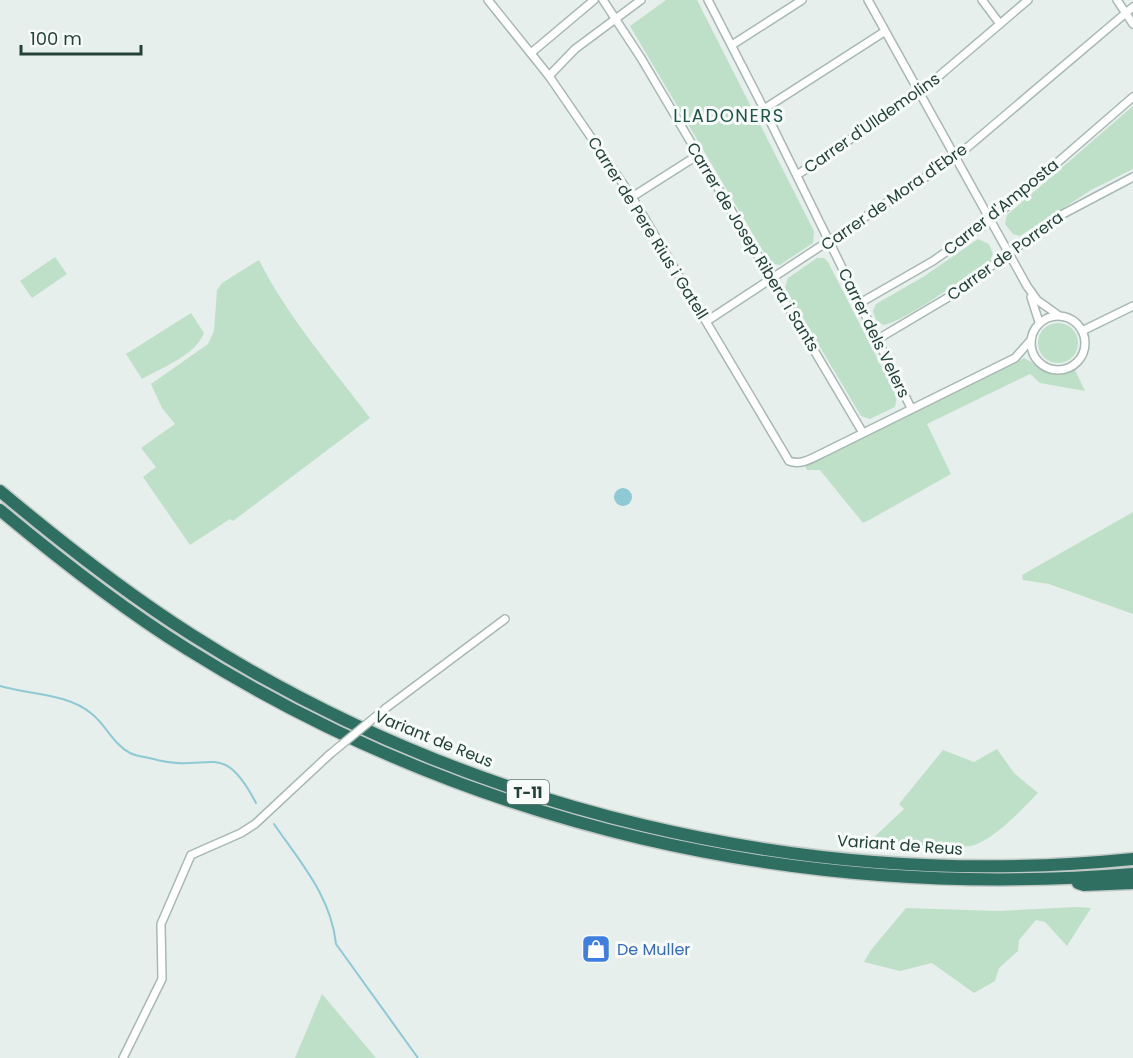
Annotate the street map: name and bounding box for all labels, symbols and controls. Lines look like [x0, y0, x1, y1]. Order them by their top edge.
scale bar [21, 18, 141, 56]
text: 100 m [30, 26, 82, 51]
street label: Carrer d'Ulldemolins [799, 67, 945, 179]
district label: LLADONERS [673, 103, 785, 128]
street label: Carrer de Pere Rius i Gatell [582, 132, 714, 324]
street label: Carrer de Josep Ribera i Sants [681, 138, 825, 356]
street label: Carrer de Mora d'Ebre [816, 138, 972, 256]
street label: Carrer d'Amposta [939, 153, 1063, 261]
street label: Carrer de Porrera [942, 206, 1068, 306]
street label: Carrer dels Velers [833, 264, 915, 402]
street label: Variant de Reus [371, 705, 497, 773]
road number: T-11 [507, 780, 549, 804]
street label: Variant de Reus [836, 829, 964, 861]
shop icon: De Muller [580, 933, 612, 965]
place label: De Muller [617, 938, 690, 961]

